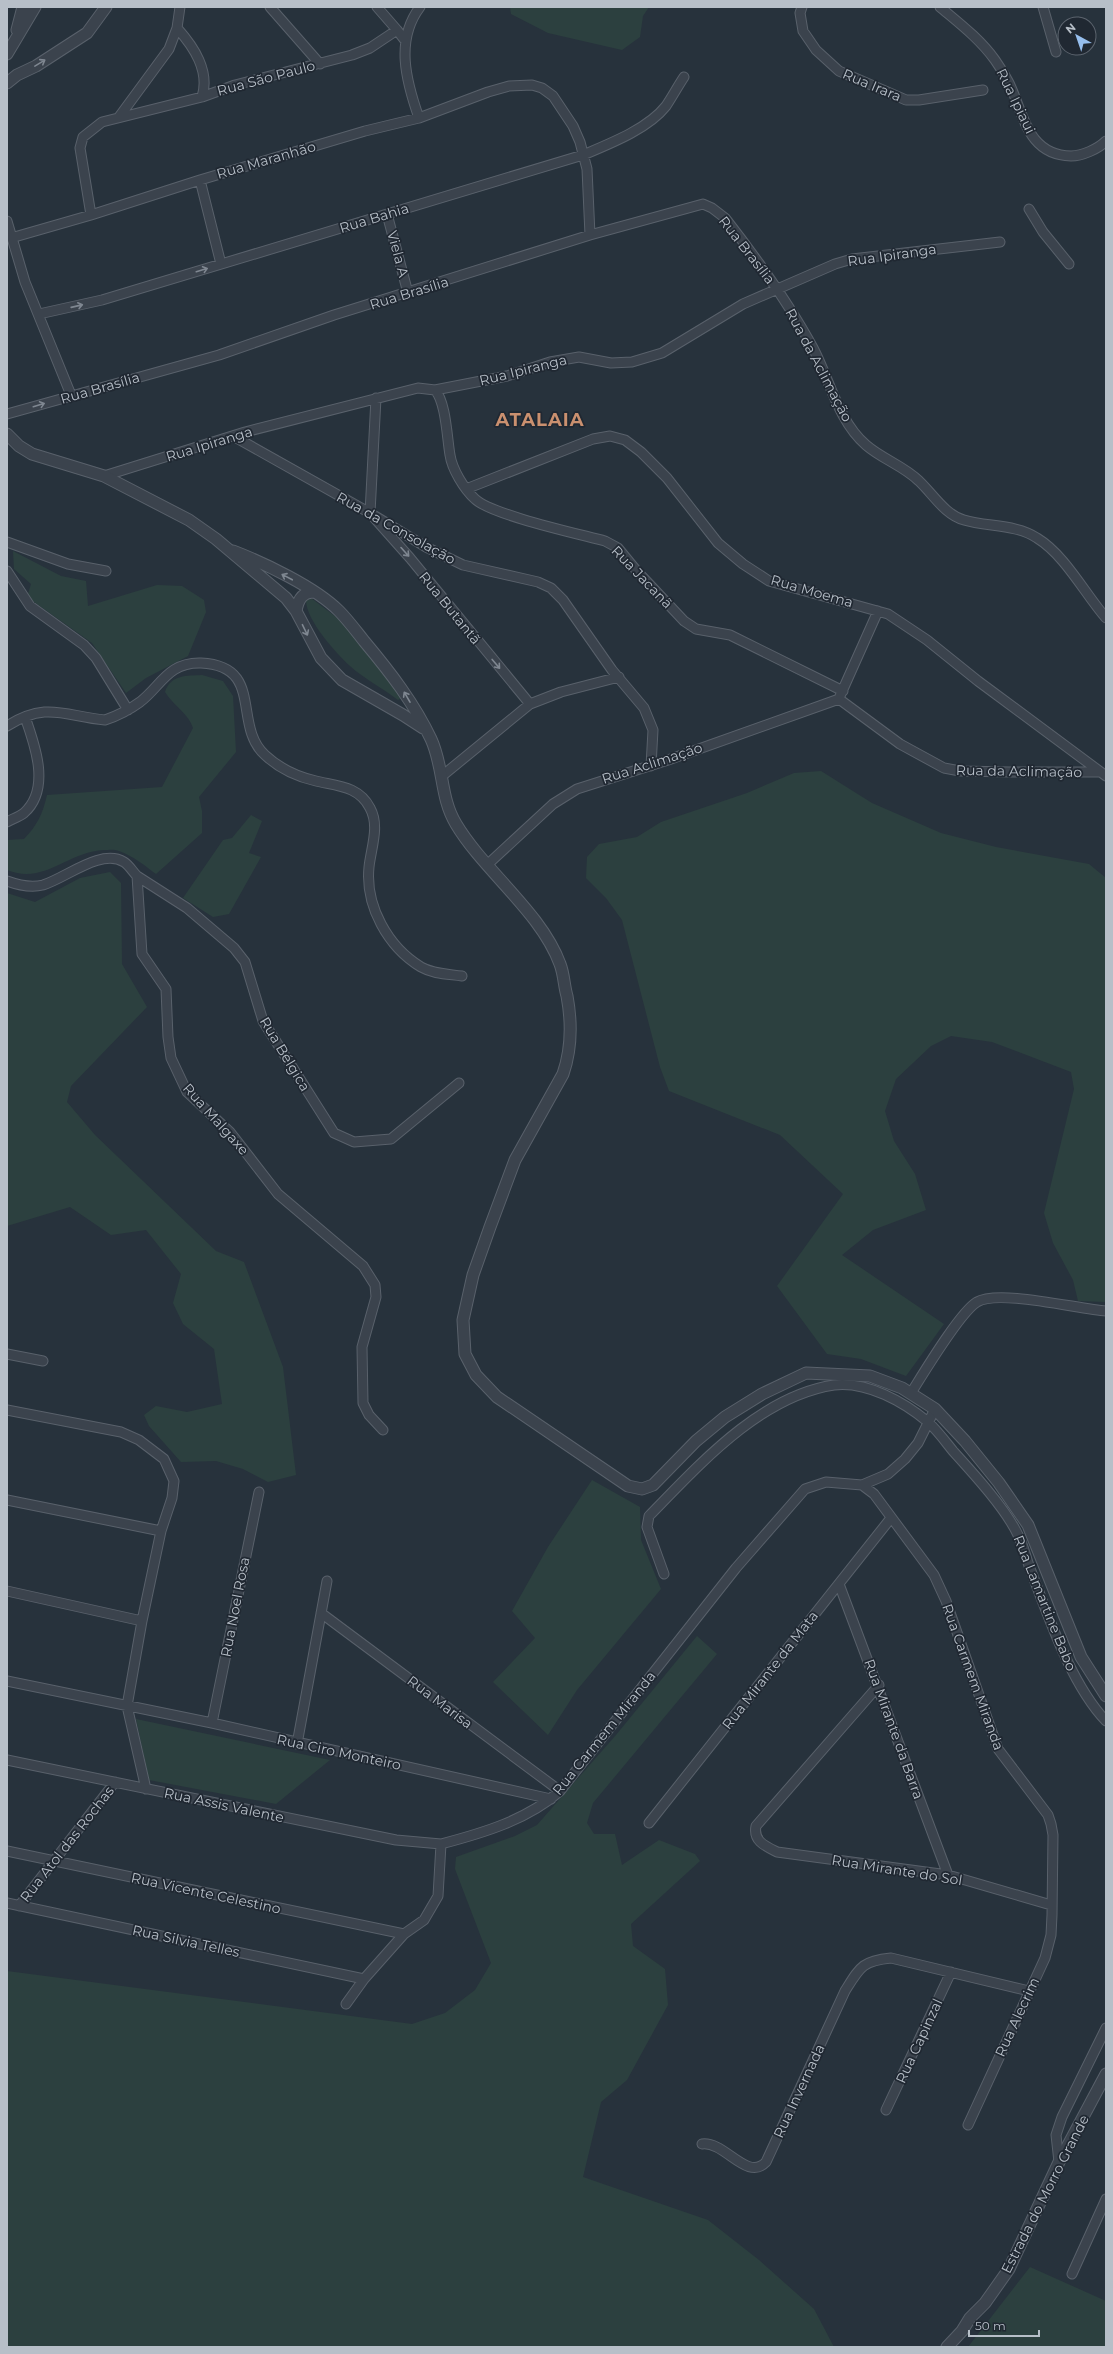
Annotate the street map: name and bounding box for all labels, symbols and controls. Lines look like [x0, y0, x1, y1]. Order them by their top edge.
north arrow [1057, 16, 1097, 56]
text: N [1063, 20, 1078, 37]
street label: Rua São Paulo [215, 56, 317, 100]
one-way arrow [34, 59, 46, 67]
street label: Rua Irara [840, 65, 904, 105]
street label: Rua Ipiaui [992, 65, 1040, 137]
street label: Rua Maranhão [214, 137, 318, 183]
street label: Rua Bahia [337, 199, 411, 237]
street label: Rua Brasília [715, 212, 779, 288]
street label: Viela A [383, 229, 413, 280]
street label: Rua Ipiranga [846, 240, 938, 270]
one-way arrow [195, 266, 208, 273]
street label: Rua Brasília [367, 272, 451, 314]
one-way arrow [70, 301, 83, 309]
street label: Rua da Aclimação [781, 305, 857, 425]
street label: Rua Ipiranga [477, 350, 569, 390]
street label: Rua Brasília [58, 368, 142, 408]
one-way arrow [33, 401, 46, 408]
district label: ATALAIA [495, 409, 584, 431]
street label: Rua Ipiranga [164, 422, 254, 466]
street label: Rua da Consolação [333, 488, 459, 568]
street label: Rua Jacanã [608, 542, 676, 612]
one-way arrow [400, 547, 410, 557]
street label: Rua Butantã [415, 568, 485, 648]
street label: Rua Moema [769, 571, 855, 611]
one-way arrow [281, 573, 293, 581]
one-way arrow [302, 624, 309, 636]
one-way arrow [492, 658, 501, 669]
one-way arrow [402, 691, 410, 703]
street label: Rua Aclimação [599, 738, 705, 788]
street label: Rua da Aclimação [956, 761, 1082, 781]
street label: Rua Bélgica [256, 1013, 314, 1095]
street label: Rua Malgaxe [179, 1079, 253, 1159]
street label: Rua Lamartine Babo [1009, 1532, 1081, 1674]
street label: Rua Noel Rosa [216, 1555, 254, 1659]
street label: Rua Carmem Miranda [938, 1601, 1008, 1753]
street label: Rua Mirante da Mata [718, 1607, 822, 1733]
street label: Rua Mirante da Barra [860, 1656, 928, 1802]
street label: Rua Carmem Miranda [548, 1667, 660, 1799]
street label: Rua Marisa [404, 1672, 476, 1732]
street label: Rua Ciro Monteiro [275, 1730, 403, 1774]
street label: Rua Atol das Rochas [16, 1782, 118, 1906]
street label: Rua Assis Valente [162, 1783, 286, 1827]
street label: Rua Mirante do Sol [830, 1851, 964, 1889]
street label: Rua Vicente Celestino [129, 1868, 283, 1918]
street label: Rua Silvia Telles [131, 1921, 242, 1961]
street label: Rua Alecrim [991, 1974, 1043, 2060]
street label: Rua Capinzal [892, 1996, 946, 2086]
street label: Rua Invernada [769, 2041, 829, 2141]
street label: Estrada do Morro Grande [997, 2112, 1093, 2276]
scale bar [969, 2312, 1039, 2338]
text: 50 m [975, 2318, 1006, 2333]

